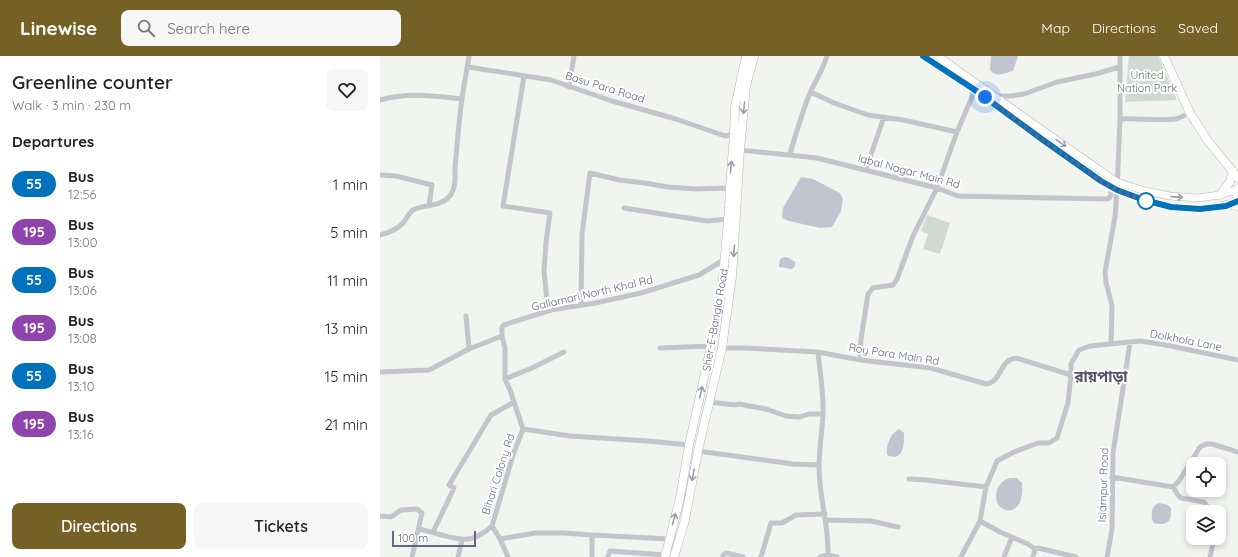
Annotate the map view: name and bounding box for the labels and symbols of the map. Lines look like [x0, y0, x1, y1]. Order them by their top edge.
street label: Basu Para Road [564, 68, 646, 106]
park label: United Nation Park [1117, 68, 1177, 95]
your location [975, 87, 995, 107]
one-way arrow [740, 101, 748, 114]
one-way arrow [1056, 139, 1067, 147]
street label: Iqbal Nagar Main Rd [856, 151, 962, 191]
one-way arrow [728, 161, 735, 174]
unlabelled marker [1137, 192, 1155, 210]
one-way arrow [1170, 193, 1183, 200]
one-way arrow [730, 244, 737, 257]
street label: Sher-E-Bangla Road [699, 267, 731, 373]
street label: Gallamari North Khal Rd [530, 272, 654, 314]
street label: Dolkhola Lane [1149, 326, 1223, 354]
street label: Roy Para Main Rd [848, 340, 940, 368]
district label: রায়পাড়া [1074, 367, 1128, 386]
one-way arrow [698, 386, 705, 399]
street label: Bihari Colony Rd [478, 432, 518, 516]
street label: Islampur Road [1095, 447, 1111, 523]
one-way arrow [689, 469, 697, 482]
one-way arrow [671, 513, 679, 526]
scale bar [392, 529, 476, 548]

